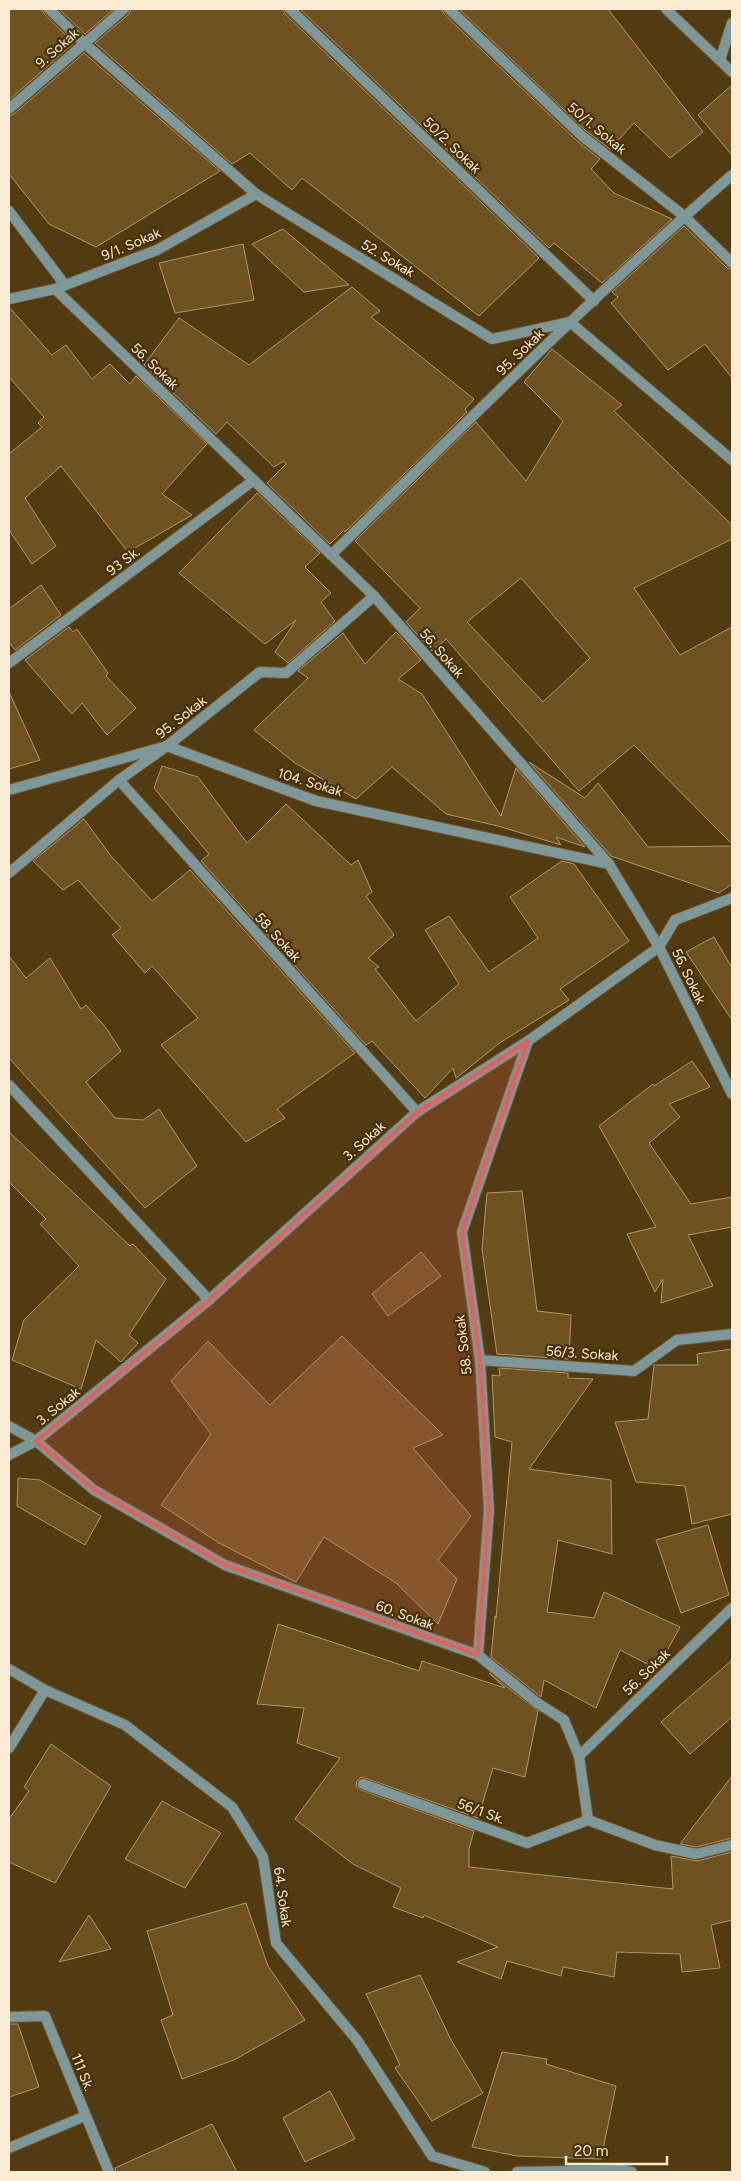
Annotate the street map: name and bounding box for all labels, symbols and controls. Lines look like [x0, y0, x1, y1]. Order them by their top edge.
street label: 9. Sokak [32, 25, 83, 72]
street label: 50/1. Sokak [564, 99, 630, 158]
street label: 50/2. Sokak [419, 114, 484, 177]
street label: 9/1. Sokak [99, 224, 164, 265]
street label: 52. Sokak [358, 236, 418, 281]
street label: 95. Sokak [493, 325, 548, 379]
street label: 56. Sokak [127, 340, 182, 393]
street label: 93 Sk. [103, 543, 143, 579]
street label: 56. Sokak [416, 625, 468, 682]
street label: 95. Sokak [153, 692, 210, 742]
street label: 104. Sokak [275, 765, 345, 800]
street label: 58. Sokak [251, 909, 304, 966]
street label: 56. Sokak [668, 946, 709, 1007]
street label: 3. Sokak [340, 1118, 389, 1165]
street label: 58. Sokak [451, 1314, 476, 1376]
street label: 56/3. Sokak [545, 1342, 619, 1365]
street label: 3. Sokak [33, 1384, 84, 1429]
street label: 60. Sokak [373, 1597, 436, 1634]
street label: 56. Sokak [619, 1645, 674, 1699]
street label: 56/1 Sk. [455, 1795, 507, 1828]
street label: 64. Sokak [270, 1866, 295, 1928]
street label: 111 Sk. [67, 2051, 98, 2094]
scale bar [566, 2134, 667, 2166]
text: 20 m [574, 2142, 608, 2160]

